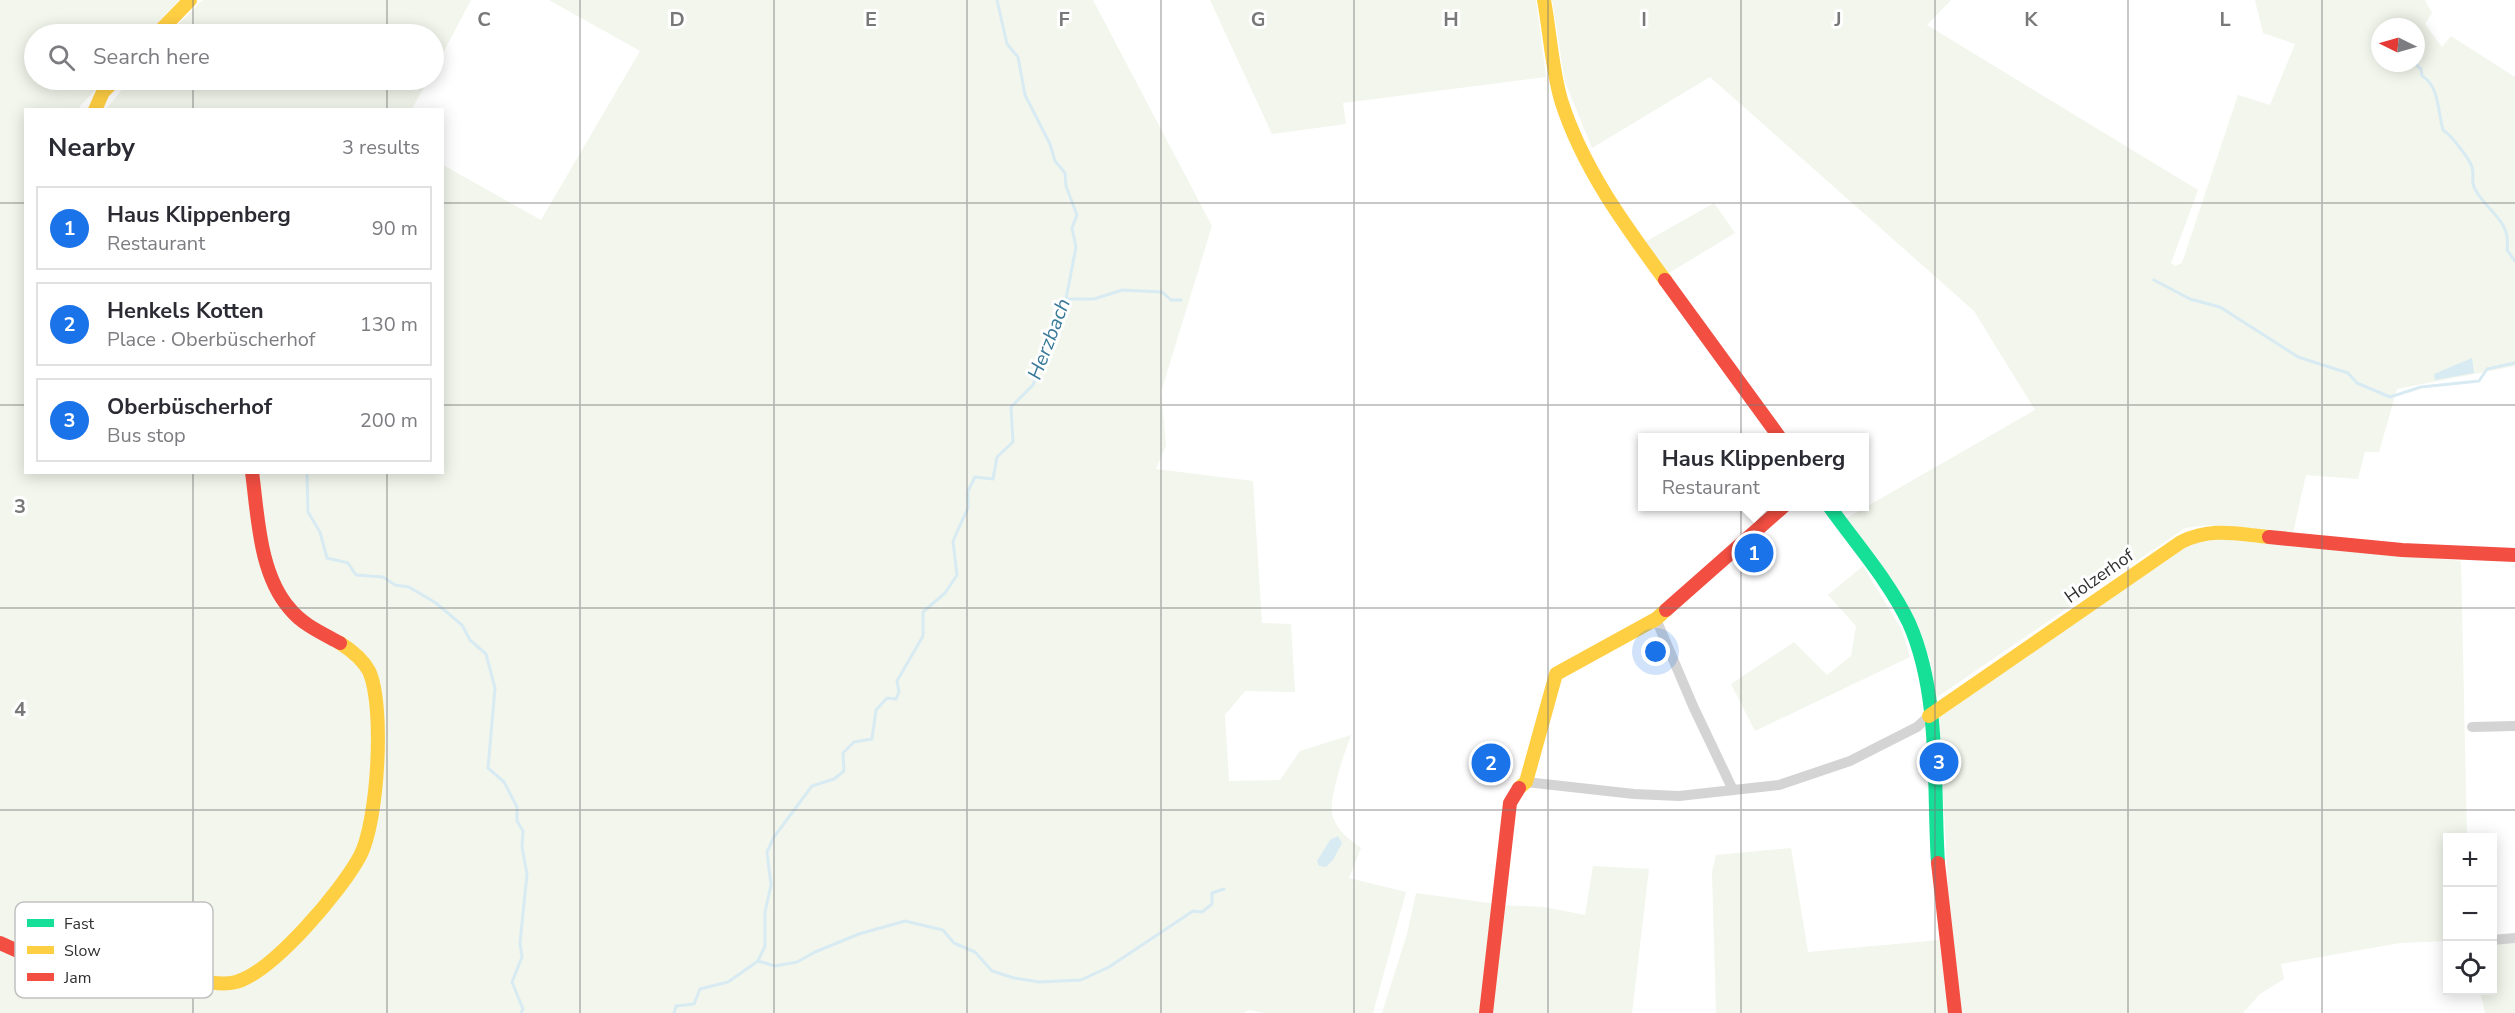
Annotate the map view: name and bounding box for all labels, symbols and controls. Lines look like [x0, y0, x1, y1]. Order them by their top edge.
text: C [477, 6, 491, 33]
text: D [669, 6, 685, 33]
text: E [865, 6, 877, 33]
text: F [1058, 6, 1070, 33]
text: G [1251, 6, 1265, 33]
text: H [1443, 6, 1459, 33]
text: I [1641, 6, 1647, 33]
text: J [1833, 6, 1842, 33]
text: K [2024, 6, 2038, 33]
text: L [2219, 6, 2231, 33]
north arrow [2371, 18, 2425, 72]
search box [24, 24, 444, 90]
icon: search [45, 41, 78, 74]
text: Search here [93, 42, 210, 72]
text: Nearby [48, 130, 135, 165]
text: 3 results [342, 134, 420, 161]
text: Haus Klippenberg [107, 200, 291, 230]
text: 1 [64, 215, 76, 242]
text: 90 m [372, 215, 418, 242]
text: Restaurant [107, 230, 205, 257]
water label: Herzbach [1021, 294, 1077, 384]
text: Henkels Kotten [107, 296, 264, 326]
text: 2 [64, 311, 76, 338]
text: 130 m [360, 311, 418, 338]
text: Place · Oberbüscherhof [107, 326, 315, 353]
text: Oberbüscherhof [107, 392, 272, 422]
text: 3 [64, 407, 76, 434]
text: 200 m [360, 407, 418, 434]
text: Bus stop [107, 422, 186, 449]
popup [1638, 433, 1869, 511]
text: Haus Klippenberg [1662, 444, 1845, 474]
text: Restaurant [1662, 474, 1760, 501]
text: 3 [14, 493, 26, 520]
pin: 1 [1734, 530, 1774, 576]
street label: Holzerhof [2060, 543, 2139, 609]
your location [1641, 637, 1670, 666]
text: 4 [14, 696, 26, 723]
pin: 2 [1472, 740, 1510, 786]
pin: 3 [1920, 740, 1958, 784]
map controls [2443, 833, 2497, 995]
button: + [2443, 833, 2497, 887]
button: − [2443, 887, 2497, 941]
legend [15, 902, 213, 998]
text: Fast [64, 913, 95, 935]
text: Slow [64, 940, 101, 962]
button: locate [2443, 941, 2497, 995]
text: Jam [63, 967, 91, 989]

